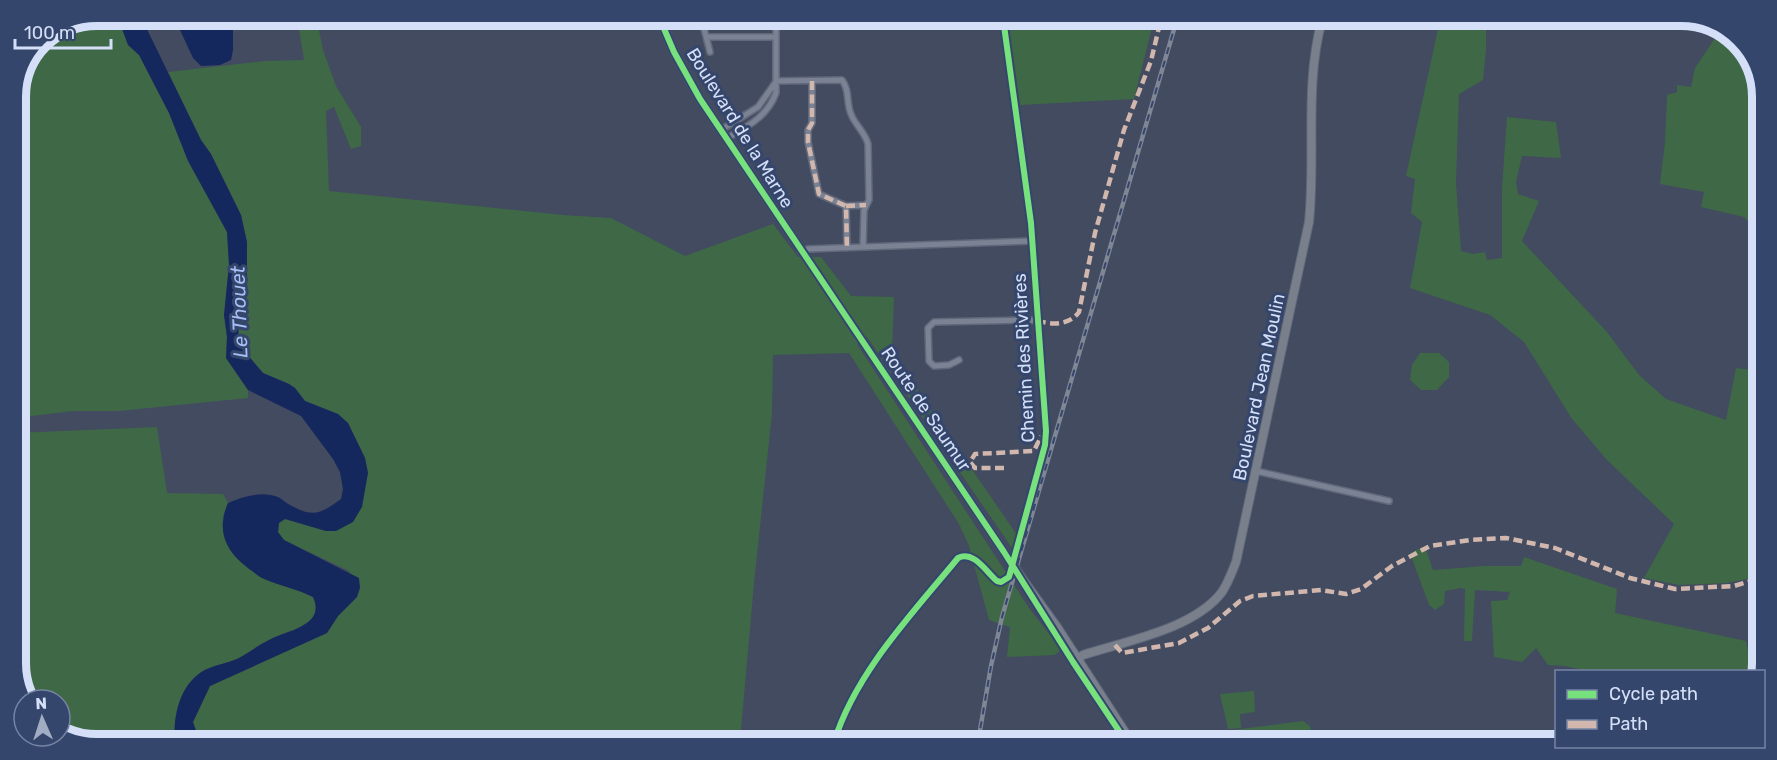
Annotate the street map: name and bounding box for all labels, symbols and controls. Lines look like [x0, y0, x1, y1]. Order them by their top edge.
scale bar [15, 12, 111, 50]
text: 100 m [24, 22, 75, 44]
street label: Boulevard de la Marne [682, 44, 798, 212]
water label: Le Thouet [225, 265, 253, 358]
street label: Chemin des Rivières [1009, 273, 1039, 443]
street label: Boulevard Jean Moulin [1228, 292, 1290, 482]
street label: Route de Saumur [876, 343, 976, 475]
legend [1555, 670, 1765, 748]
text: Cycle path [1609, 683, 1698, 705]
north arrow [12, 688, 72, 748]
text: N [35, 694, 47, 713]
text: Path [1609, 713, 1648, 735]

